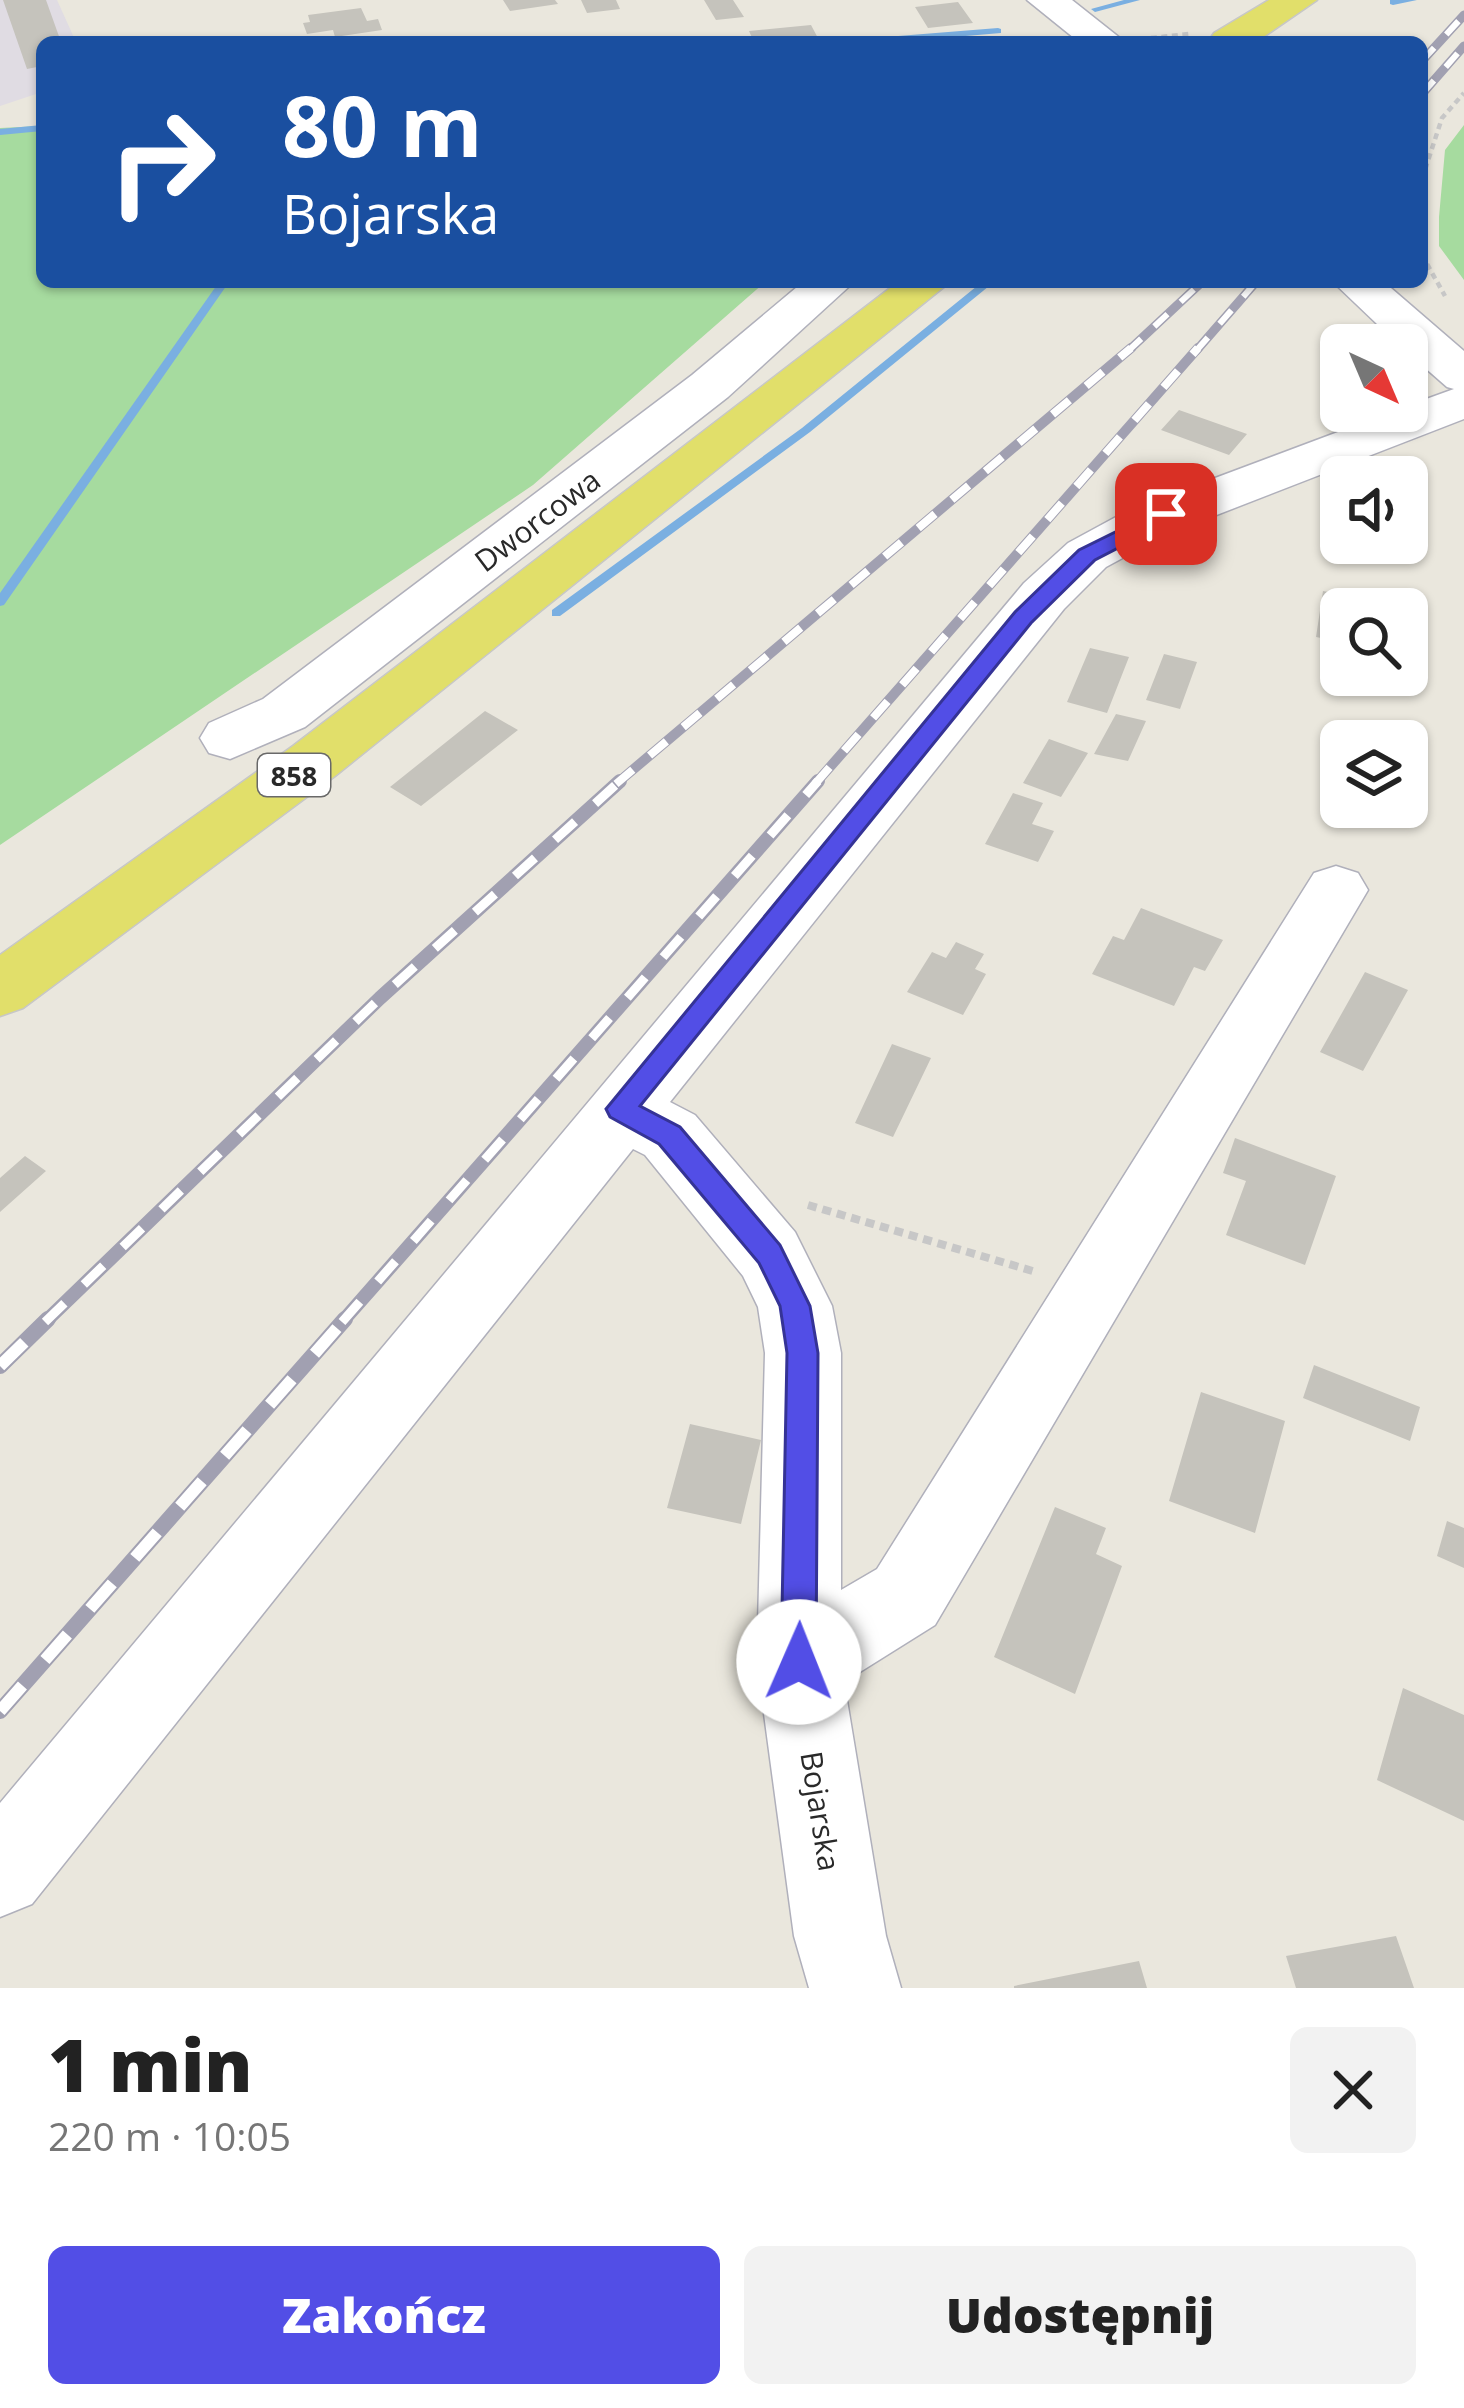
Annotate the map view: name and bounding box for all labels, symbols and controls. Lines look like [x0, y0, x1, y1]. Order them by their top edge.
text: 80 m [282, 67, 482, 182]
icon: right [84, 84, 240, 240]
text: Bojarska [282, 176, 499, 250]
north arrow [1320, 324, 1428, 432]
map controls [1320, 324, 1428, 828]
button: sound [1320, 456, 1428, 564]
street label: Dworcowa [466, 459, 608, 581]
pin [1115, 463, 1217, 565]
icon: arrive [1133, 481, 1199, 547]
button: search [1320, 588, 1428, 696]
button: layers [1320, 720, 1428, 828]
road number: 858 [258, 754, 330, 796]
position arrow [736, 1599, 862, 1725]
street label: Bojarska [791, 1748, 851, 1874]
text: 1 min [48, 2015, 253, 2113]
button: close [1290, 2027, 1416, 2153]
text: 220 m · 10:05 [48, 2109, 291, 2162]
button: Zakończ [48, 2246, 720, 2384]
button: Udostępnij [744, 2246, 1416, 2384]

